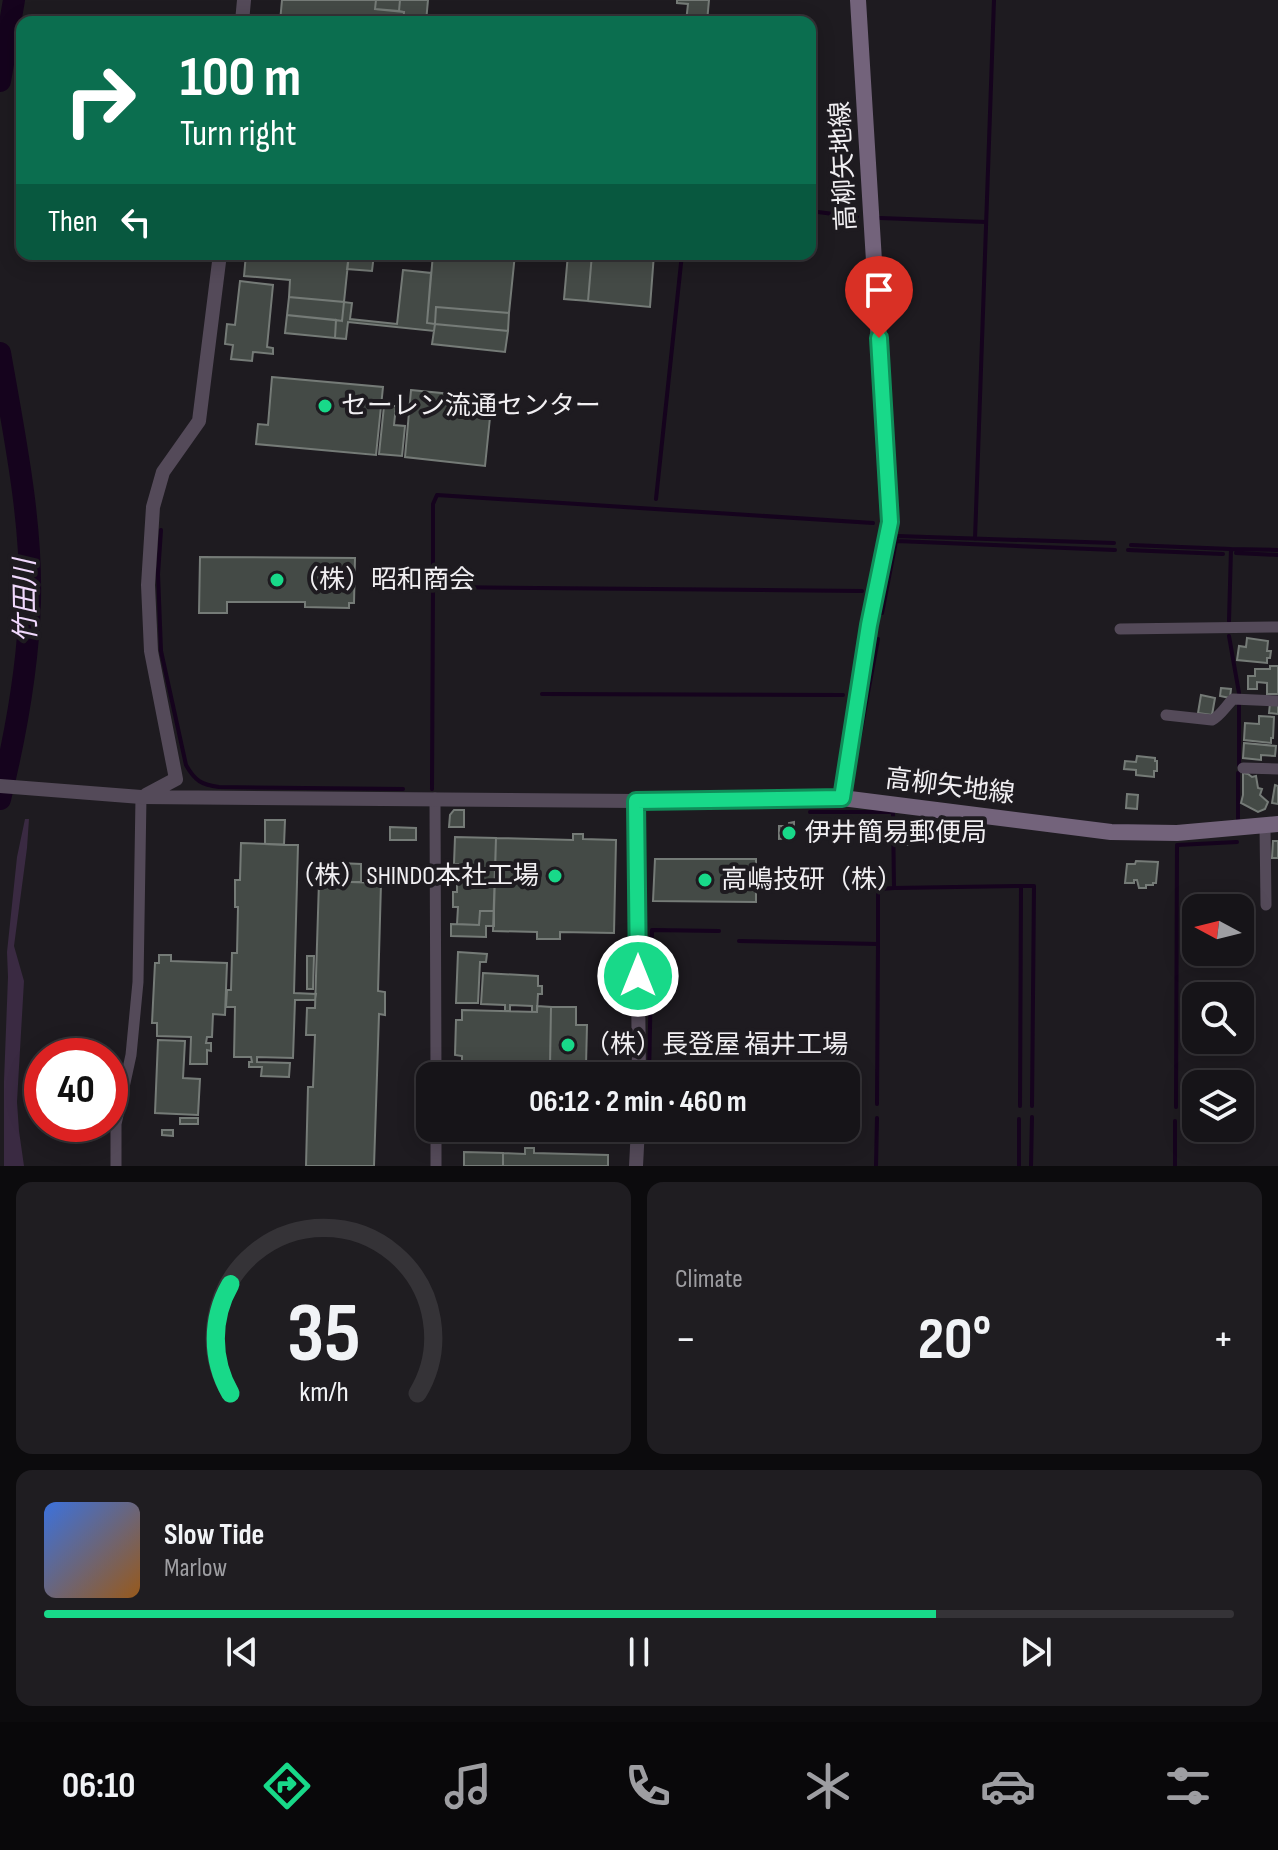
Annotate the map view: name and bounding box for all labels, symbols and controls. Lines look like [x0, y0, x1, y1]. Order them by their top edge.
text: 100 m [180, 45, 301, 112]
icon: right [48, 48, 152, 152]
street label: 高柳矢地線 [825, 100, 863, 232]
text: Turn right [180, 113, 297, 156]
icon: left [114, 200, 158, 244]
text: Then [48, 204, 98, 240]
pin [845, 256, 913, 338]
icon: arrive [857, 268, 901, 312]
place label: セーレン流通センター [341, 391, 601, 422]
marker: セーレン流通センター [316, 397, 334, 415]
water label: 竹田川 [9, 556, 43, 643]
place label: （株）昭和商会 [293, 565, 475, 596]
marker: （株）昭和商会 [268, 571, 286, 589]
street label: 高柳矢地線 [884, 764, 1016, 810]
place label: 伊井簡易郵便局 [805, 818, 987, 849]
marker: 伊井簡易郵便局 [780, 824, 798, 842]
place label: （株）SHINDO本社工場 [289, 861, 539, 892]
place label: 高嶋技研（株） [721, 865, 903, 896]
marker: （株）SHINDO本社工場 [546, 867, 564, 885]
marker: 高嶋技研（株） [696, 871, 714, 889]
north arrow [1182, 894, 1254, 966]
map controls [1182, 894, 1254, 1142]
position arrow [596, 934, 680, 1018]
button: search [1182, 982, 1254, 1054]
place label: （株）長登屋 福井工場 [584, 1030, 848, 1061]
marker: （株）長登屋 福井工場 [559, 1036, 577, 1054]
speed limit sign: 40 [24, 1038, 128, 1142]
button: layers [1182, 1070, 1254, 1142]
text: 06:12 · 2 min · 460 m [529, 1084, 747, 1120]
text: Climate [675, 1264, 743, 1295]
text: 35 [287, 1285, 360, 1385]
text: 20° [918, 1304, 991, 1376]
text: − [675, 1313, 697, 1366]
text: + [1212, 1313, 1234, 1366]
text: km/h [299, 1375, 348, 1410]
text: Slow Tide [164, 1517, 264, 1553]
text: Marlow [164, 1553, 227, 1584]
icon: previous [220, 1630, 264, 1674]
icon: pause [617, 1630, 661, 1674]
icon: next [1014, 1630, 1058, 1674]
icon: directions [259, 1758, 315, 1814]
icon: music [440, 1758, 496, 1814]
icon: phone [620, 1758, 676, 1814]
icon: climate [800, 1758, 856, 1814]
icon: car [980, 1758, 1036, 1814]
icon: filters [1160, 1758, 1216, 1814]
text: 06:10 [62, 1765, 135, 1808]

